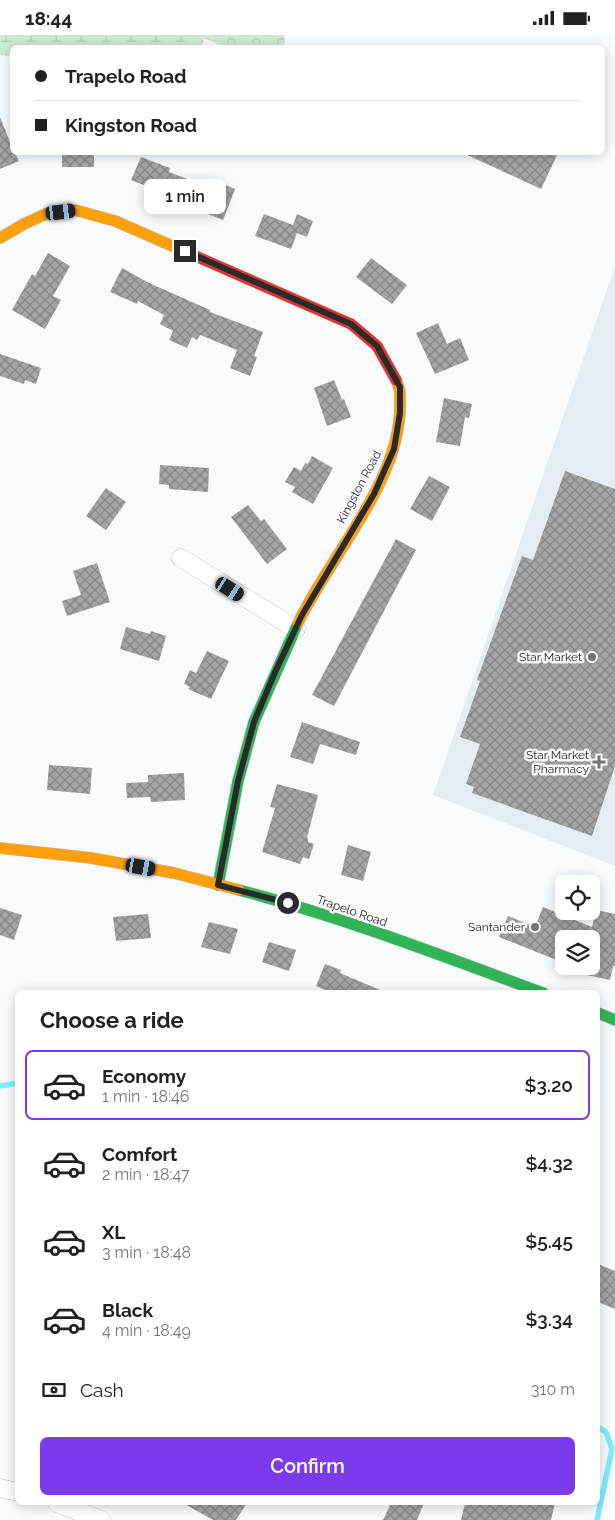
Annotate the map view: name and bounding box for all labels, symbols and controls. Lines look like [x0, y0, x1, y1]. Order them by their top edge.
text: 18:44 [25, 7, 72, 29]
text: Trapelo Road [65, 65, 187, 87]
text: Kingston Road [65, 114, 197, 136]
callout: 1 min [144, 179, 226, 213]
text: 1 min [165, 187, 205, 206]
car [45, 203, 76, 221]
route end [174, 240, 196, 262]
street label: Kingston Road [334, 448, 384, 526]
car [213, 575, 246, 603]
place label: Star Market [519, 650, 582, 664]
marker: Star Market [586, 651, 598, 663]
place label: Star Market Pharmacy [526, 748, 589, 776]
marker: Star Market Pharmacy [593, 756, 605, 768]
car [124, 857, 157, 877]
map controls [555, 875, 600, 975]
button: locate [555, 875, 600, 920]
route start [277, 892, 299, 914]
street label: Trapelo Road [315, 892, 389, 930]
place label: Santander [468, 920, 526, 934]
marker: Santander [529, 921, 541, 933]
button: layers [555, 930, 600, 975]
text: Choose a ride [40, 1007, 184, 1033]
icon: car [42, 1063, 87, 1108]
text: Economy [102, 1065, 186, 1087]
text: $3.20 [525, 1074, 573, 1096]
text: 1 min · 18:46 [102, 1087, 189, 1106]
icon: car [42, 1141, 87, 1186]
text: Comfort [102, 1143, 177, 1165]
text: $4.32 [525, 1152, 573, 1174]
text: 2 min · 18:47 [102, 1165, 190, 1184]
icon: car [42, 1219, 87, 1264]
text: XL [102, 1221, 125, 1243]
text: $5.45 [525, 1230, 573, 1252]
text: 3 min · 18:48 [102, 1243, 191, 1262]
icon: car [42, 1297, 87, 1342]
text: Black [102, 1299, 153, 1321]
text: $3.34 [525, 1308, 573, 1330]
text: 4 min · 18:49 [102, 1321, 191, 1340]
icon: cash [40, 1376, 68, 1404]
text: Cash [80, 1379, 124, 1401]
text: 310 m [531, 1380, 575, 1399]
button: Confirm [40, 1437, 575, 1495]

